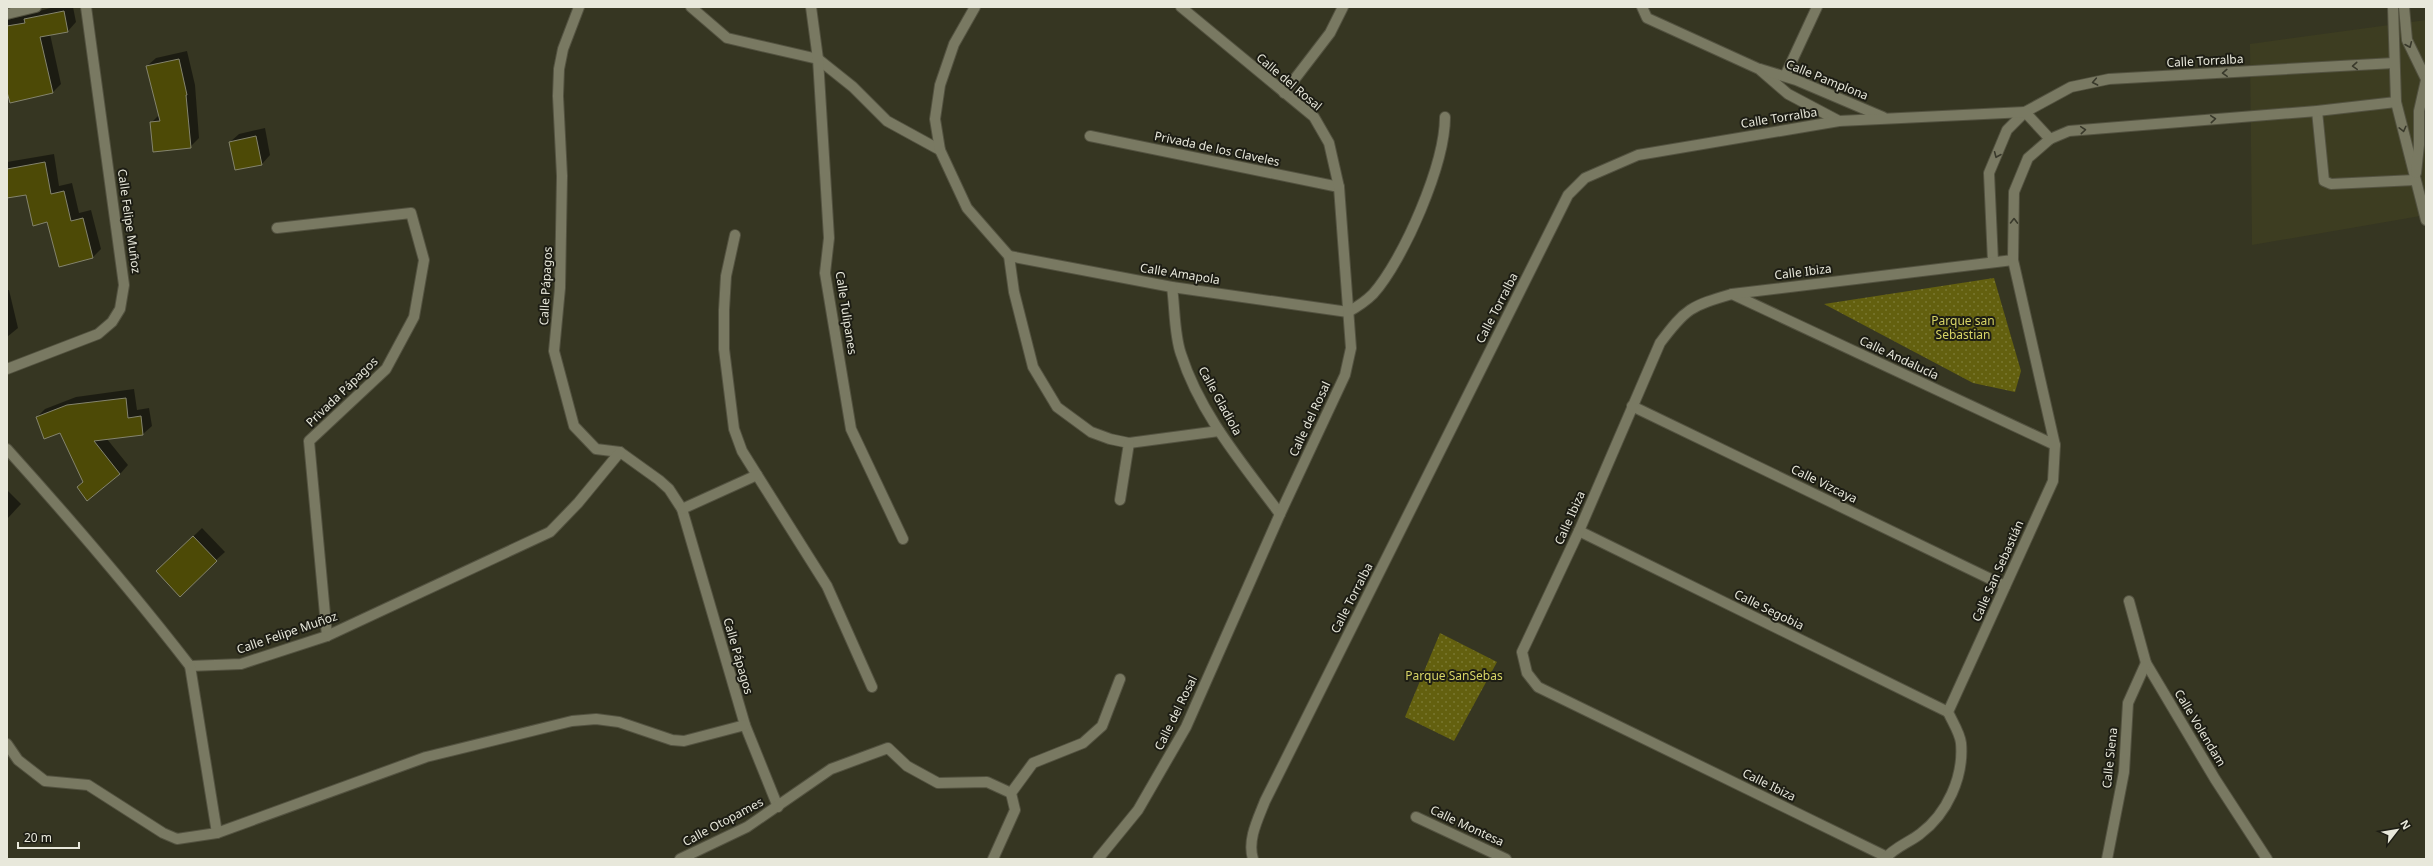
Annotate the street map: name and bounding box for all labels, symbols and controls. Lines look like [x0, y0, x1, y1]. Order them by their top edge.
one-way arrow [2404, 40, 2412, 48]
street label: Calle del Rosal [1253, 49, 1326, 114]
street label: Calle Torralba [2166, 50, 2244, 71]
street label: Calle Pamplona [1783, 55, 1871, 104]
one-way arrow [2352, 61, 2358, 70]
one-way arrow [2222, 69, 2228, 78]
one-way arrow [2092, 77, 2099, 86]
street label: Calle Torralba [1740, 103, 1818, 132]
one-way arrow [2210, 115, 2216, 124]
one-way arrow [2080, 125, 2086, 134]
one-way arrow [2398, 126, 2406, 132]
street label: Privada de los Claveles [1153, 127, 1282, 170]
one-way arrow [1993, 152, 2001, 159]
street label: Calle Felipe Muñoz [114, 168, 145, 275]
one-way arrow [2009, 218, 2018, 224]
street label: Calle Pápagos [535, 246, 556, 326]
street label: Calle Amapola [1139, 259, 1221, 288]
street label: Calle Ibiza [1773, 260, 1832, 283]
street label: Calle Tulipanes [832, 270, 862, 356]
street label: Calle Torralba [1471, 270, 1522, 346]
park label: Parque san Sebastian [1931, 312, 1995, 343]
street label: Calle Andalucía [1857, 332, 1942, 383]
street label: Privada Pápagos [302, 353, 381, 430]
street label: Calle Gladiola [1194, 363, 1246, 438]
street label: Calle del Rosal [1285, 378, 1334, 459]
street label: Calle Vizcaya [1788, 460, 1860, 507]
street label: Calle Ibiza [1550, 488, 1589, 547]
street label: Calle San Sebastián [1968, 518, 2027, 624]
street label: Calle Torralba [1326, 560, 1377, 636]
street label: Calle Segobia [1732, 585, 1807, 634]
street label: Calle Felipe Muñoz [234, 607, 340, 658]
street label: Calle Pápagos [719, 616, 758, 696]
park label: Parque SanSebas [1405, 667, 1503, 684]
street label: Calle del Rosal [1150, 673, 1201, 753]
street label: Calle Volendam [2171, 686, 2230, 770]
street label: Calle Siena [2098, 727, 2121, 789]
street label: Calle Ibiza [1740, 764, 1799, 805]
street label: Calle Otopames [679, 793, 766, 850]
street label: Calle Montesa [1428, 801, 1507, 850]
north arrow [2377, 810, 2417, 850]
text: N [2397, 817, 2415, 832]
scale bar [18, 824, 79, 850]
text: 20 m [24, 829, 52, 846]

